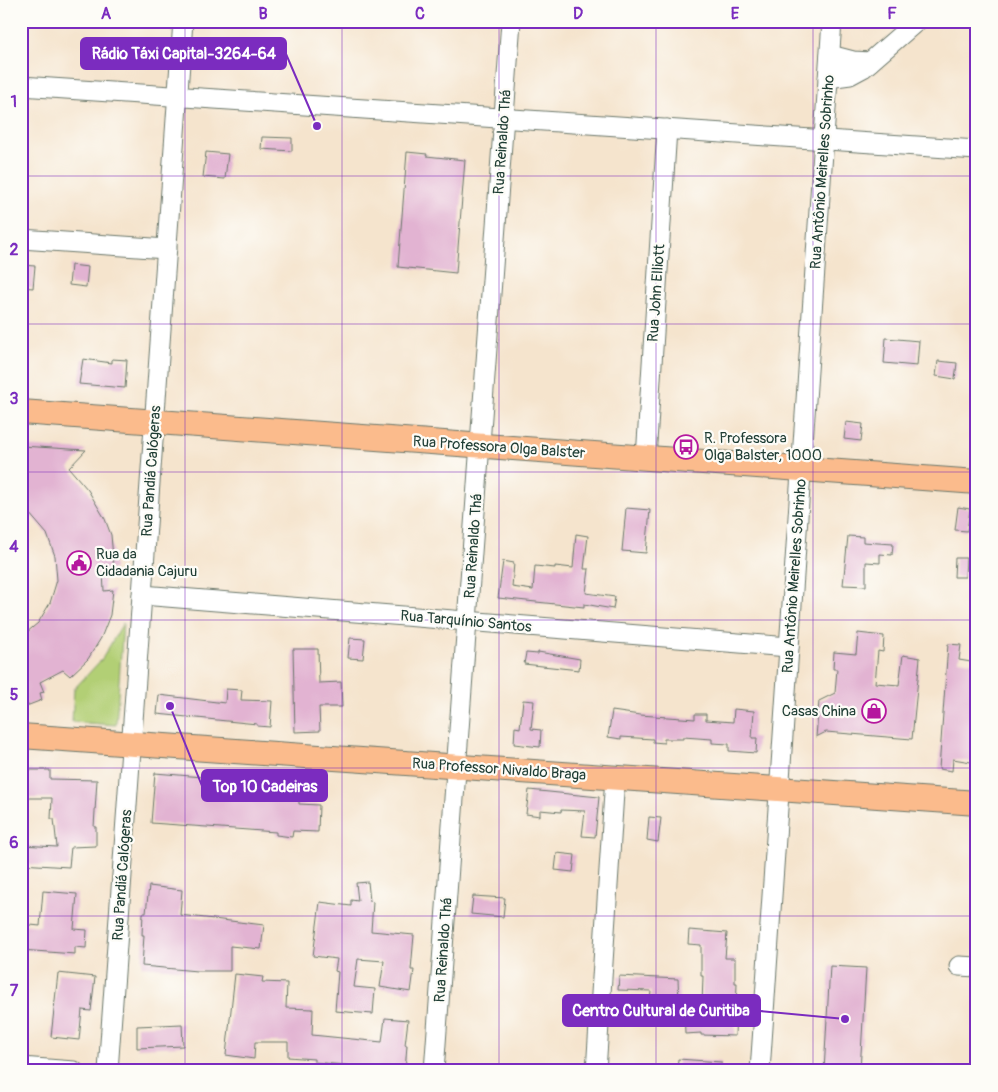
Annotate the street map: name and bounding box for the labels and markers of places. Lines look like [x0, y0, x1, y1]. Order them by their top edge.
callout: Rádio Táxi Capital-3264-64 [81, 38, 286, 69]
place label: R. Professora Olga Balster, 1000 [704, 429, 822, 465]
bus stop icon: R. Professora Olga Balster, 1000 [673, 434, 699, 460]
place label: Rua da Cidadania Cajuru [96, 545, 197, 581]
public building icon: Rua da Cidadania Cajuru [66, 550, 92, 576]
shop icon: Casas China [861, 698, 887, 724]
place label: Casas China [782, 702, 856, 721]
callout: Top 10 Cadeiras [202, 770, 327, 801]
callout: Centro Cultural de Curitiba [563, 995, 760, 1026]

